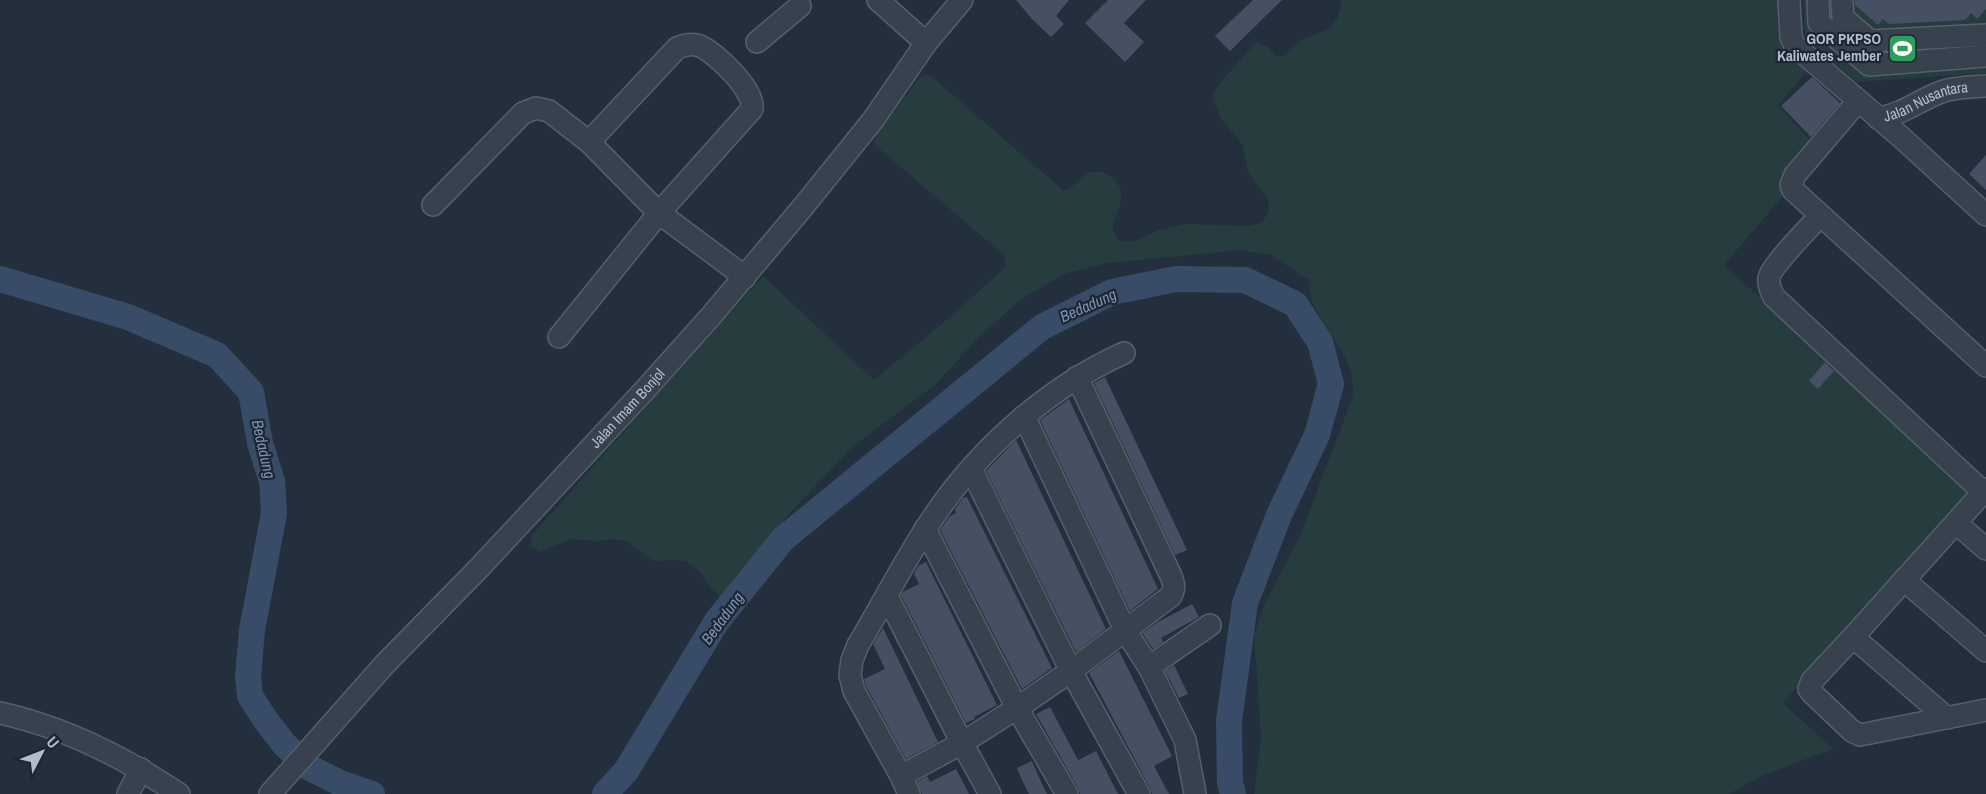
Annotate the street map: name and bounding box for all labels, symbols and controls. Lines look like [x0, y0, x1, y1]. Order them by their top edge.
place label: GOR PKPSO Kaliwates Jember [1777, 28, 1881, 66]
sports icon: GOR PKPSO Kaliwates Jember [1886, 32, 1918, 64]
street label: Jalan Nusantara [1881, 76, 1969, 127]
water label: Bedadung [1056, 283, 1120, 327]
street label: Jalan Imam Bonjol [585, 364, 669, 452]
water label: Bedadung [247, 417, 281, 481]
water label: Bedadung [696, 587, 748, 649]
north arrow [12, 722, 72, 782]
text: U [42, 731, 64, 753]

